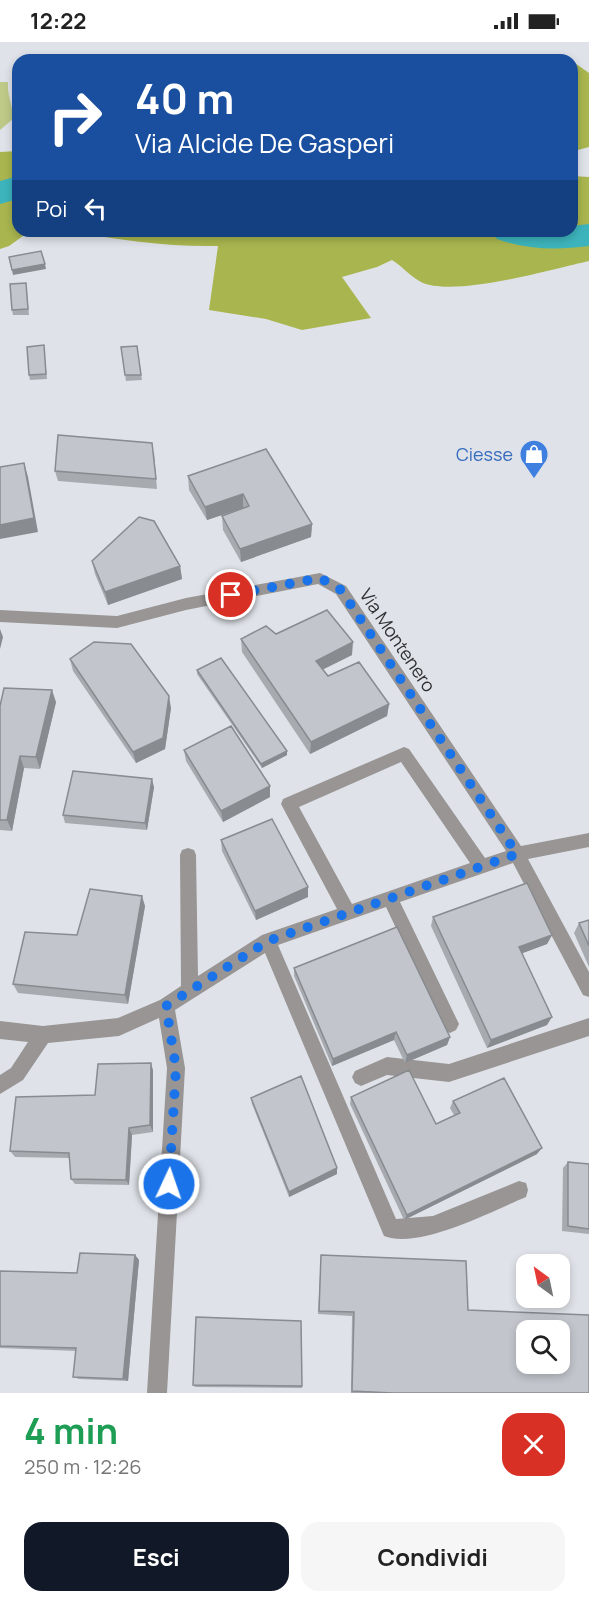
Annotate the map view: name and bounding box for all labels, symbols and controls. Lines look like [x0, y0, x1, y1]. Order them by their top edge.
text: 12:22 [30, 6, 86, 36]
text: 40 m [135, 69, 234, 127]
icon: right [36, 78, 114, 156]
text: Via Alcide De Gasperi [135, 124, 394, 161]
icon: left [79, 192, 112, 225]
text: Poi [36, 194, 67, 224]
shop icon: Ciesse [518, 438, 550, 480]
place label: Ciesse [456, 442, 513, 466]
pin [205, 569, 256, 620]
icon: arrive [214, 578, 247, 611]
street label: Via Montenero [355, 584, 441, 696]
position arrow [137, 1152, 201, 1216]
north arrow [516, 1254, 570, 1308]
map controls [516, 1254, 570, 1374]
button: search [516, 1320, 570, 1374]
text: 4 min [24, 1406, 118, 1455]
button: close [502, 1413, 565, 1476]
text: 250 m · 12:26 [24, 1453, 142, 1480]
button: Esci [24, 1522, 289, 1591]
button: Condividi [301, 1522, 565, 1591]

